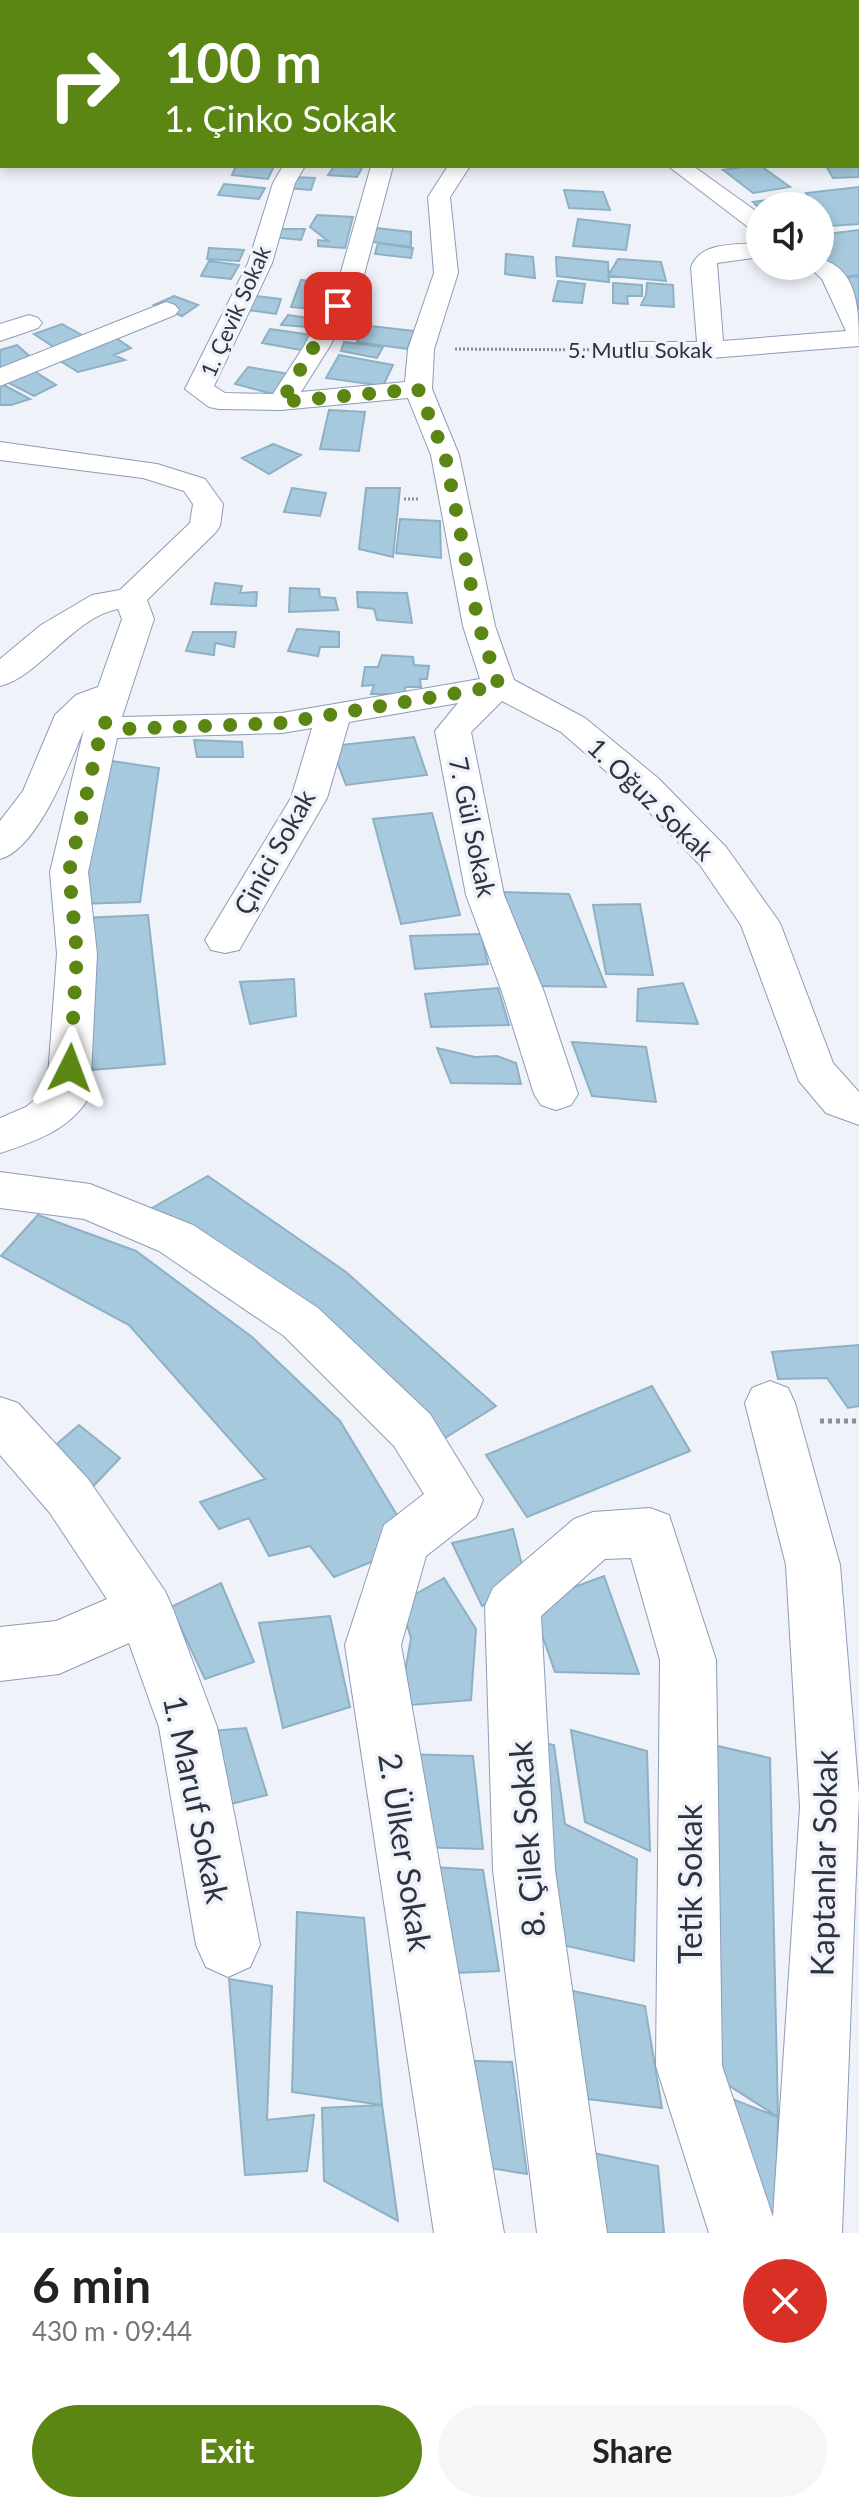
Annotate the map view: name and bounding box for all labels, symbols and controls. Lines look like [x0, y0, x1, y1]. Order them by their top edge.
text: 100 m [164, 28, 322, 95]
icon: right [32, 32, 136, 136]
text: 1. Çinko Sokak [164, 96, 397, 140]
map controls [746, 192, 834, 280]
button: sound [746, 192, 834, 280]
street label: 1. Çevik Sokak [194, 241, 276, 381]
pin [304, 272, 372, 340]
icon: arrive [316, 284, 360, 328]
street label: 5. Mutlu Sokak [568, 336, 713, 363]
street label: 1. Oğuz Sokak [581, 731, 721, 868]
street label: 7. Gül Sokak [443, 754, 504, 901]
street label: Çinici Sokak [227, 783, 322, 920]
position arrow [28, 1026, 112, 1110]
street label: 1. Maruf Sokak [156, 1691, 238, 1907]
street label: 8. Çilek Sokak [500, 1739, 552, 1938]
street label: Kaptanlar Sokak [802, 1749, 844, 1977]
street label: 2. Ülker Sokak [371, 1750, 441, 1955]
street label: Tetik Sokak [670, 1803, 709, 1964]
text: 6 min [32, 2256, 151, 2313]
button: close [743, 2259, 827, 2343]
text: 430 m · 09:44 [32, 2315, 192, 2347]
button: Exit [32, 2405, 422, 2497]
button: Share [438, 2405, 827, 2497]

